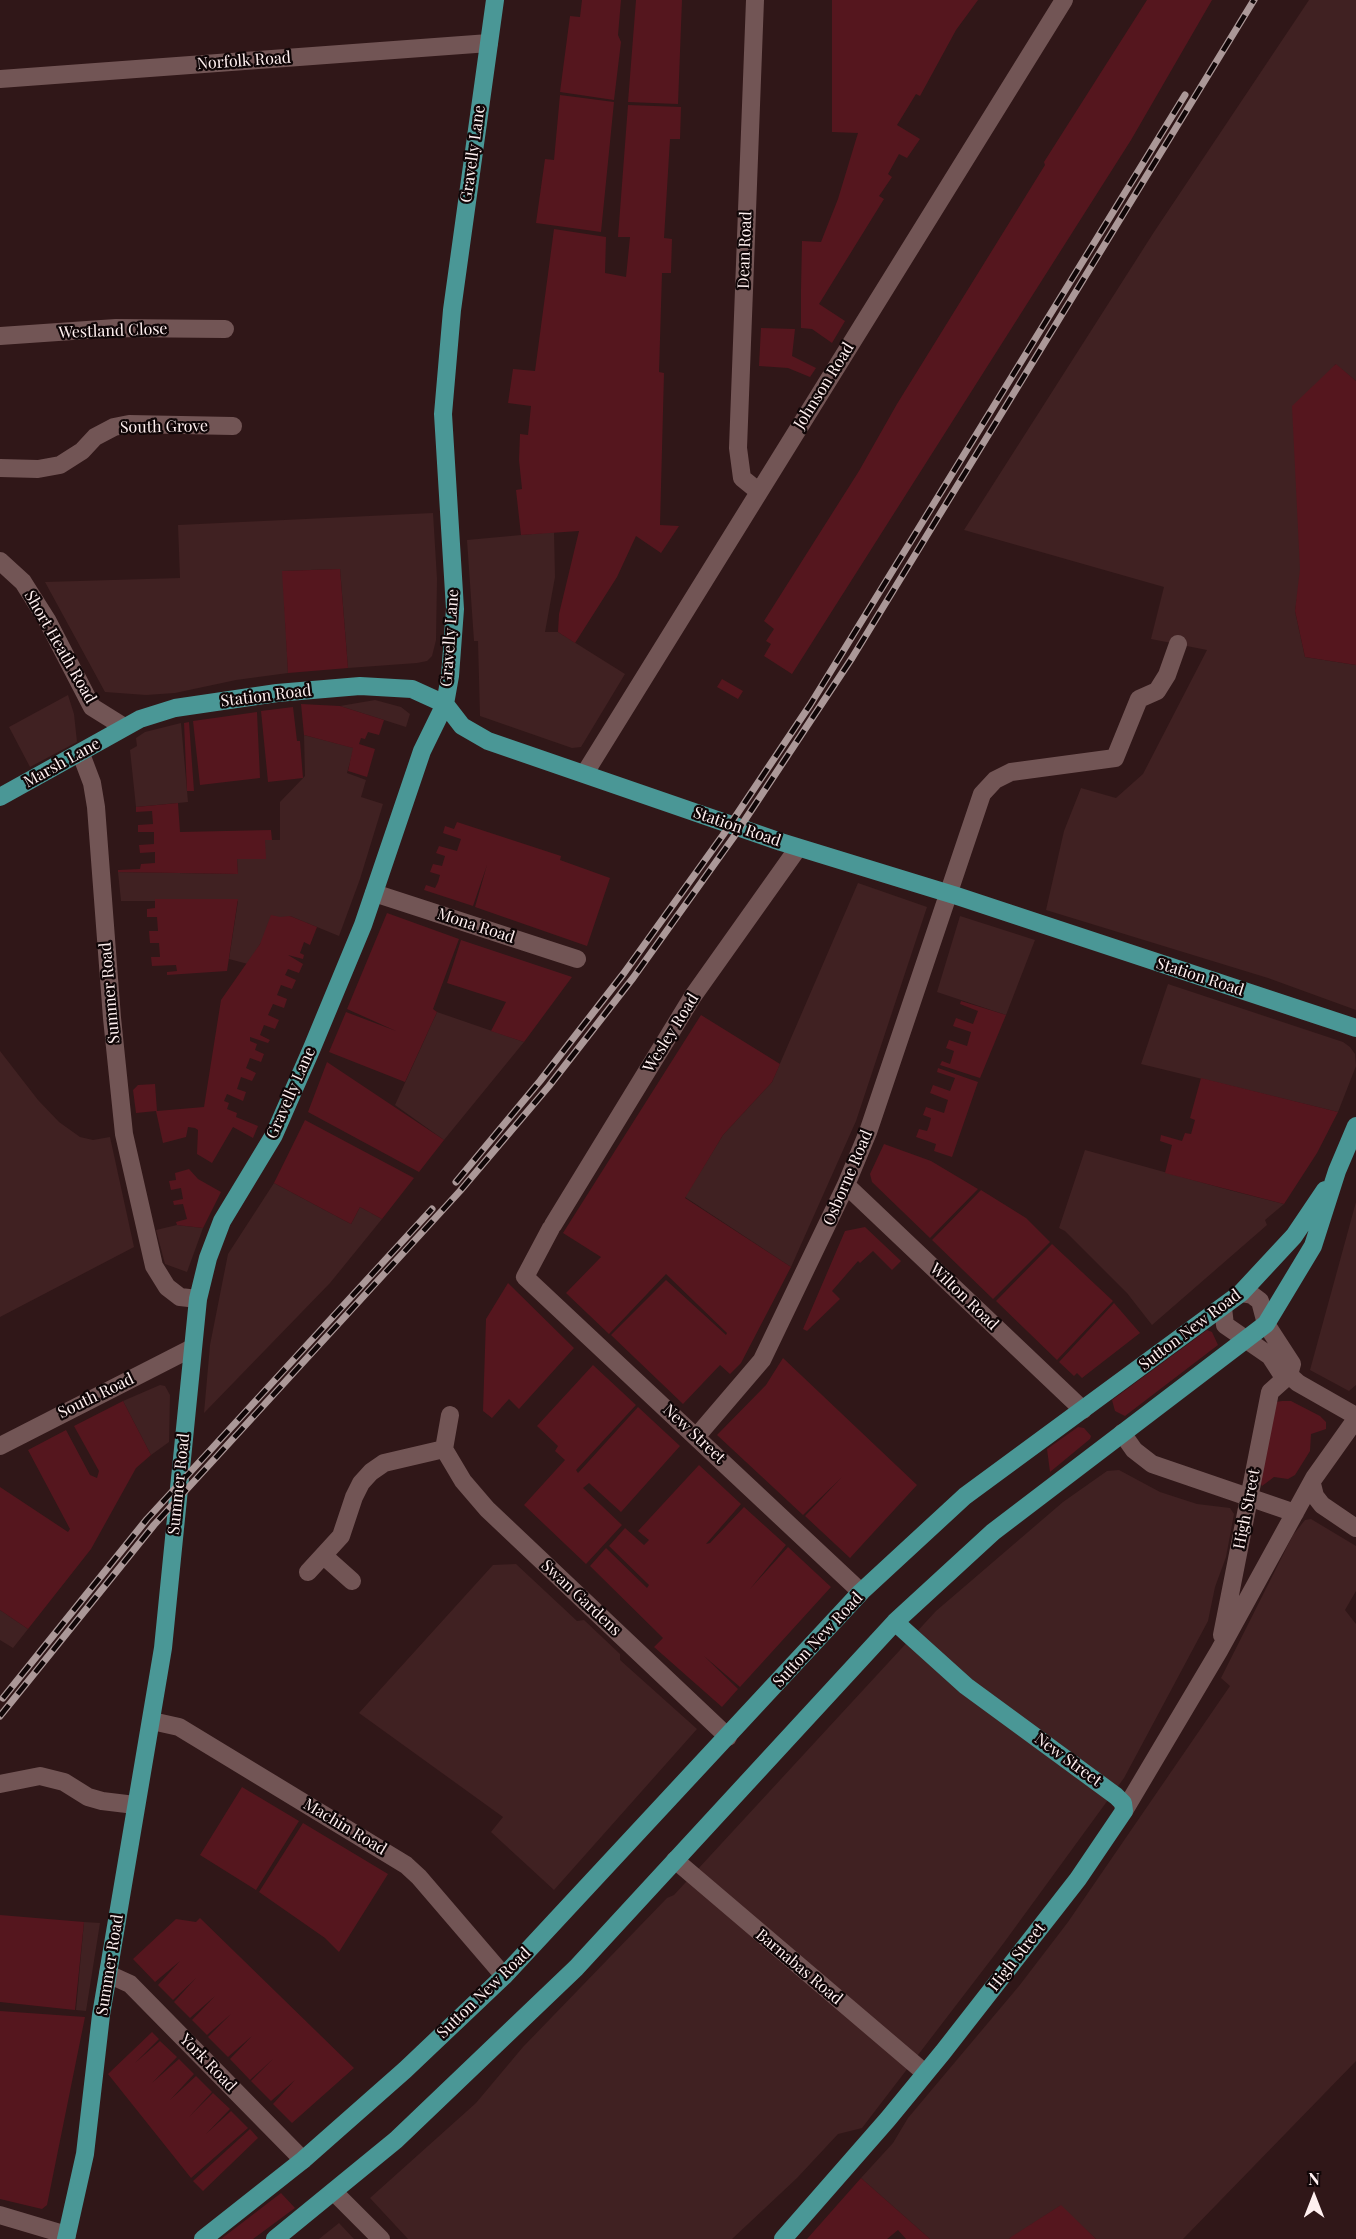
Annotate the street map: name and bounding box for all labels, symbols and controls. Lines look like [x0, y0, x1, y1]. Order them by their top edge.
street label: Norfolk Road [196, 48, 292, 74]
street label: Gravelly Lane [457, 104, 489, 204]
street label: Dean Road [734, 211, 756, 289]
street label: Westland Close [58, 320, 168, 342]
street label: Johnson Road [790, 339, 858, 433]
street label: South Grove [120, 417, 208, 437]
street label: Short Heath Road [20, 587, 100, 707]
street label: Gravelly Lane [437, 588, 463, 688]
street label: Station Road [220, 681, 312, 711]
street label: Marsh Lane [20, 734, 104, 792]
street label: Station Road [691, 803, 783, 851]
street label: Mona Road [435, 904, 517, 948]
street label: Summer Road [96, 941, 124, 1045]
street label: Station Road [1154, 954, 1246, 1000]
street label: Wesley Road [639, 990, 703, 1076]
street label: Gravelly Lane [262, 1044, 320, 1142]
street label: Osborne Road [819, 1127, 877, 1229]
street label: Wilton Road [926, 1260, 1002, 1334]
street label: Sutton New Road [1135, 1285, 1245, 1375]
street label: South Road [55, 1369, 137, 1423]
street label: New Street [659, 1400, 729, 1468]
street label: Summer Road [164, 1432, 194, 1536]
street label: High Street [1230, 1467, 1264, 1551]
street label: Swan Gardens [537, 1556, 625, 1640]
street label: Sutton New Road [769, 1589, 867, 1691]
street label: New Street [1031, 1729, 1105, 1791]
street label: Machin Road [300, 1795, 390, 1859]
street label: Summer Road [93, 1913, 127, 2017]
street label: High Street [984, 1919, 1050, 1995]
street label: Barnabas Road [752, 1925, 846, 2009]
street label: Sutton New Road [433, 1943, 535, 2043]
street label: York Road [176, 2030, 240, 2096]
north arrow [1284, 2167, 1344, 2227]
text: N [1308, 2168, 1320, 2189]

